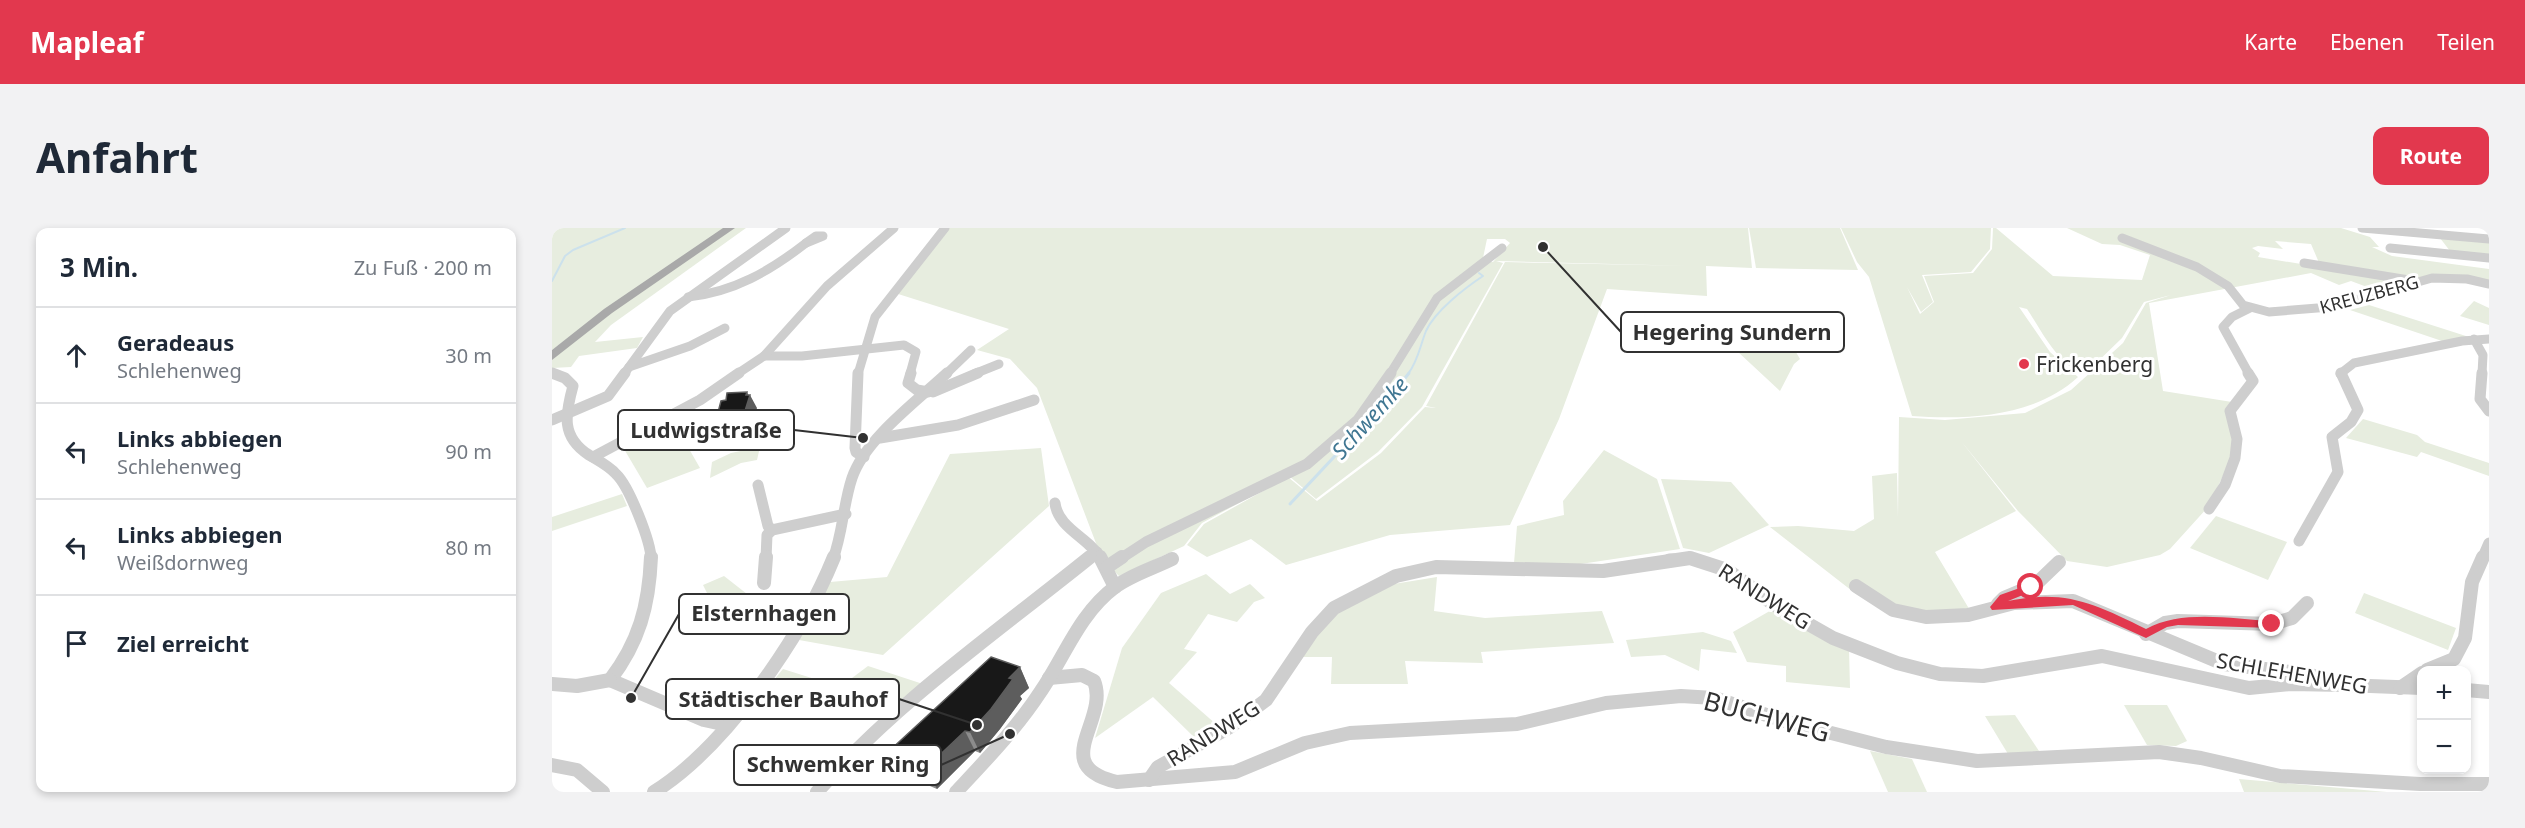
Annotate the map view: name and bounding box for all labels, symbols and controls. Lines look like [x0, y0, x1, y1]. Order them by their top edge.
text: Mapleaf [30, 23, 144, 61]
text: Karte [2244, 28, 2297, 56]
text: Ebenen [2330, 28, 2404, 56]
text: Teilen [2437, 28, 2495, 56]
button: Route [2373, 127, 2489, 185]
text: Anfahrt [36, 128, 198, 185]
text: 3 Min. [60, 249, 138, 285]
text: Zu Fuß · 200 m [354, 254, 492, 281]
street label: KREUZBERG [2317, 269, 2421, 319]
callout: Hegering Sundern [1621, 312, 1844, 352]
text: Hegering Sundern [1632, 316, 1832, 346]
text: Geradeaus [117, 327, 234, 357]
icon: ahead [60, 339, 93, 372]
text: 30 m [445, 342, 492, 369]
place label: Frickenberg [2036, 350, 2153, 378]
text: Schlehenweg [117, 357, 242, 384]
marker: Frickenberg [2017, 357, 2031, 371]
water label: Schwemke [1324, 369, 1414, 465]
callout: Ludwigstraße [618, 410, 794, 450]
text: Ludwigstraße [630, 414, 782, 444]
text: Links abbiegen [117, 423, 283, 453]
icon: left [60, 435, 93, 468]
text: 90 m [445, 438, 492, 465]
text: Schlehenweg [117, 453, 242, 480]
text: Links abbiegen [117, 519, 283, 549]
icon: left [60, 531, 93, 564]
text: 80 m [445, 534, 492, 561]
text: Weißdornweg [117, 549, 249, 576]
street label: RANDWEG [1713, 557, 1817, 635]
route start [2017, 573, 2043, 599]
callout: Elsternhagen [679, 594, 849, 634]
text: Elsternhagen [691, 597, 837, 627]
route end [2258, 610, 2284, 636]
icon: arrive [60, 627, 93, 660]
text: Ziel erreicht [117, 628, 249, 658]
street label: SCHLEHENWEG [2214, 646, 2370, 700]
map controls [2417, 666, 2471, 774]
button: + [2417, 666, 2471, 720]
callout: Städtischer Bauhof [666, 679, 899, 719]
street label: BUCHWEG [1700, 682, 1834, 750]
text: Städtischer Bauhof [679, 683, 889, 713]
street label: RANDWEG [1161, 694, 1265, 772]
button: − [2417, 720, 2471, 774]
callout: Schwemker Ring [734, 745, 941, 785]
text: Schwemker Ring [747, 748, 929, 778]

